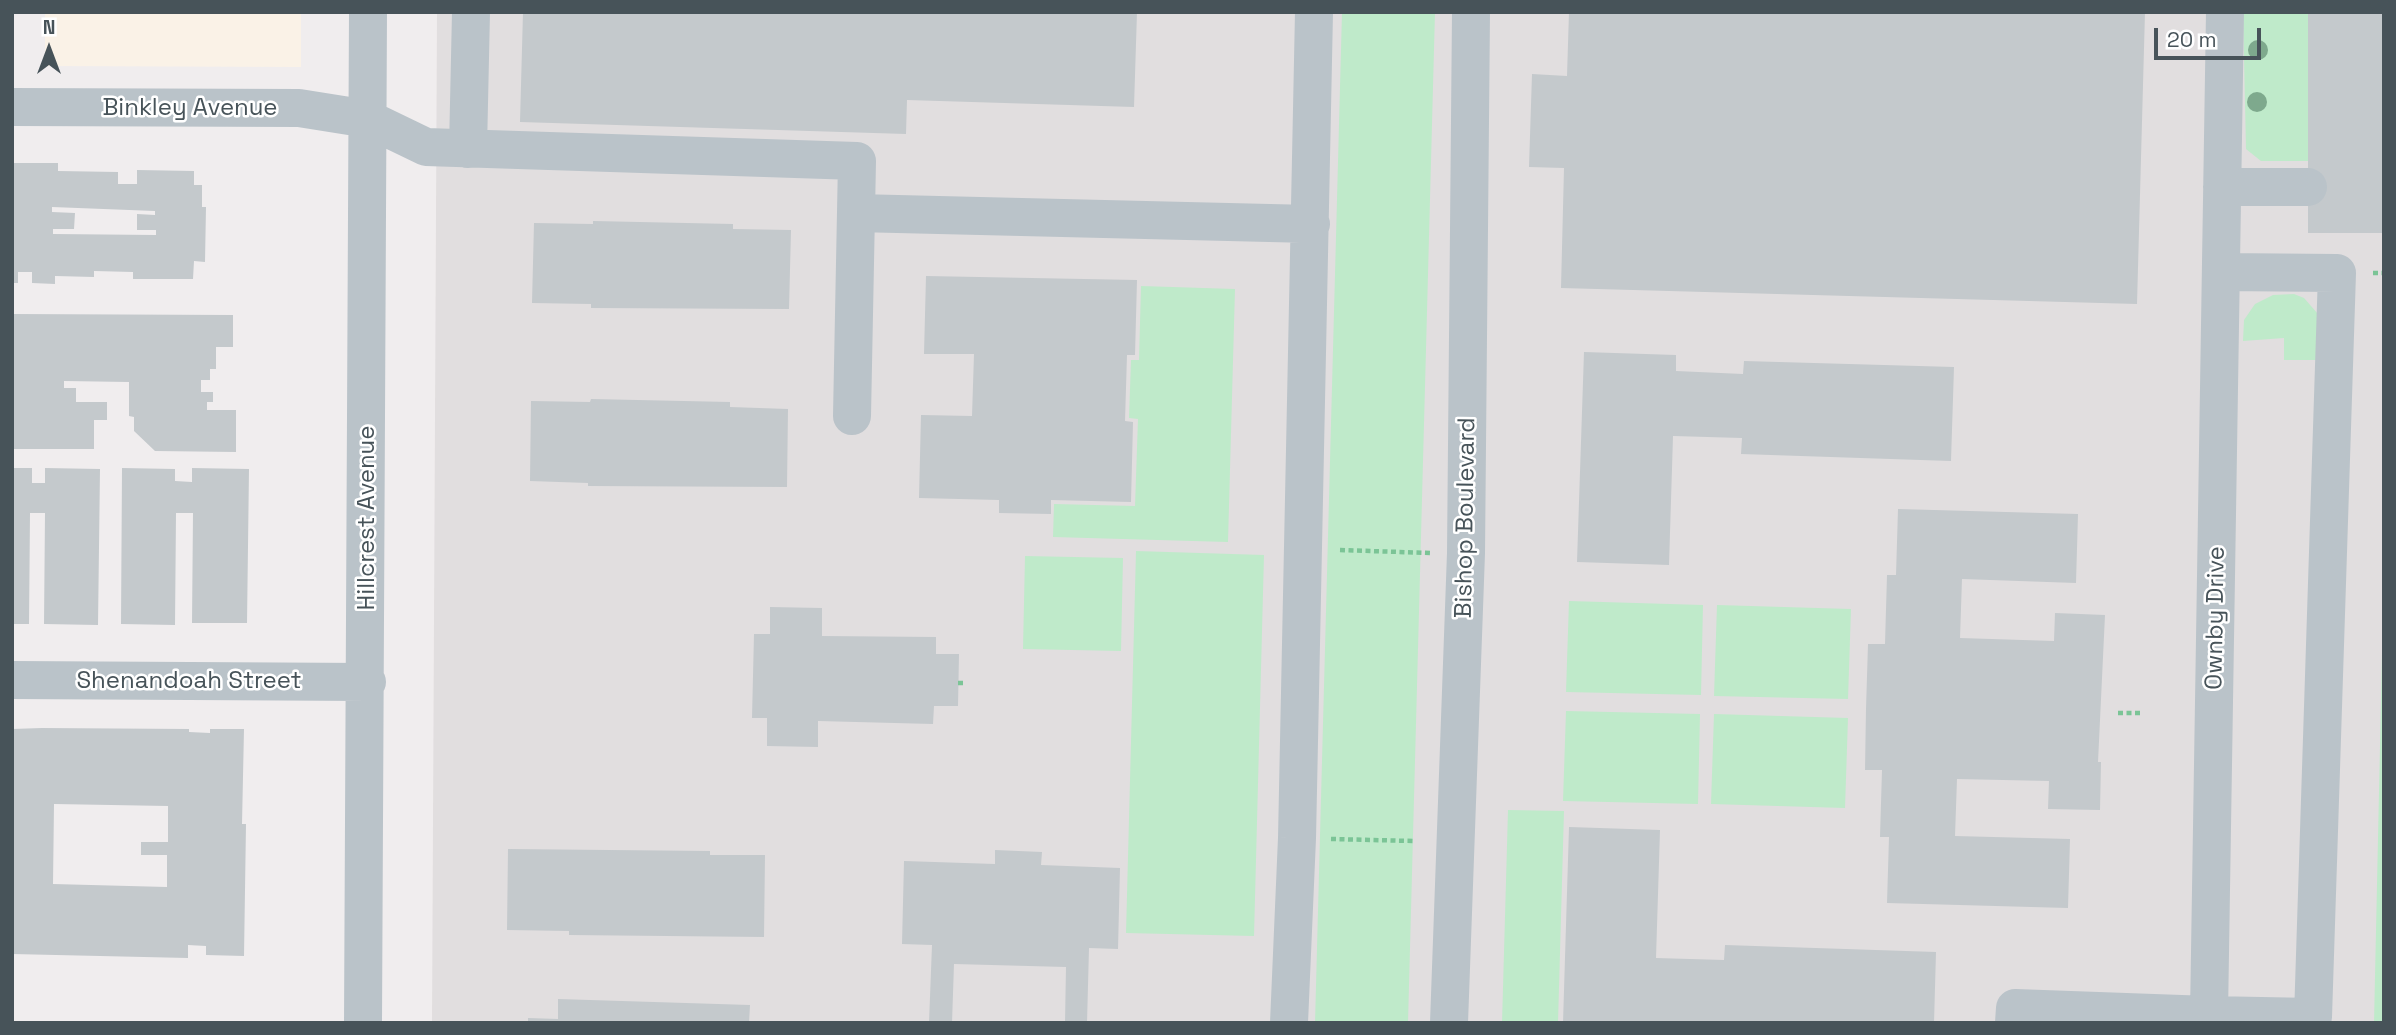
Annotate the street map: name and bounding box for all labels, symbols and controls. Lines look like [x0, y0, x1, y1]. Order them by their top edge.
north arrow [14, 14, 84, 84]
scale bar [2158, 14, 2265, 58]
text: N [43, 15, 55, 40]
text: 20 m [2167, 26, 2217, 53]
street label: Binkley Avenue [102, 94, 278, 122]
street label: Bishop Boulevard [1450, 417, 1482, 619]
street label: Hillcrest Avenue [353, 426, 381, 610]
street label: Ownby Drive [2200, 546, 2232, 690]
street label: Shenandoah Street [76, 667, 302, 695]

